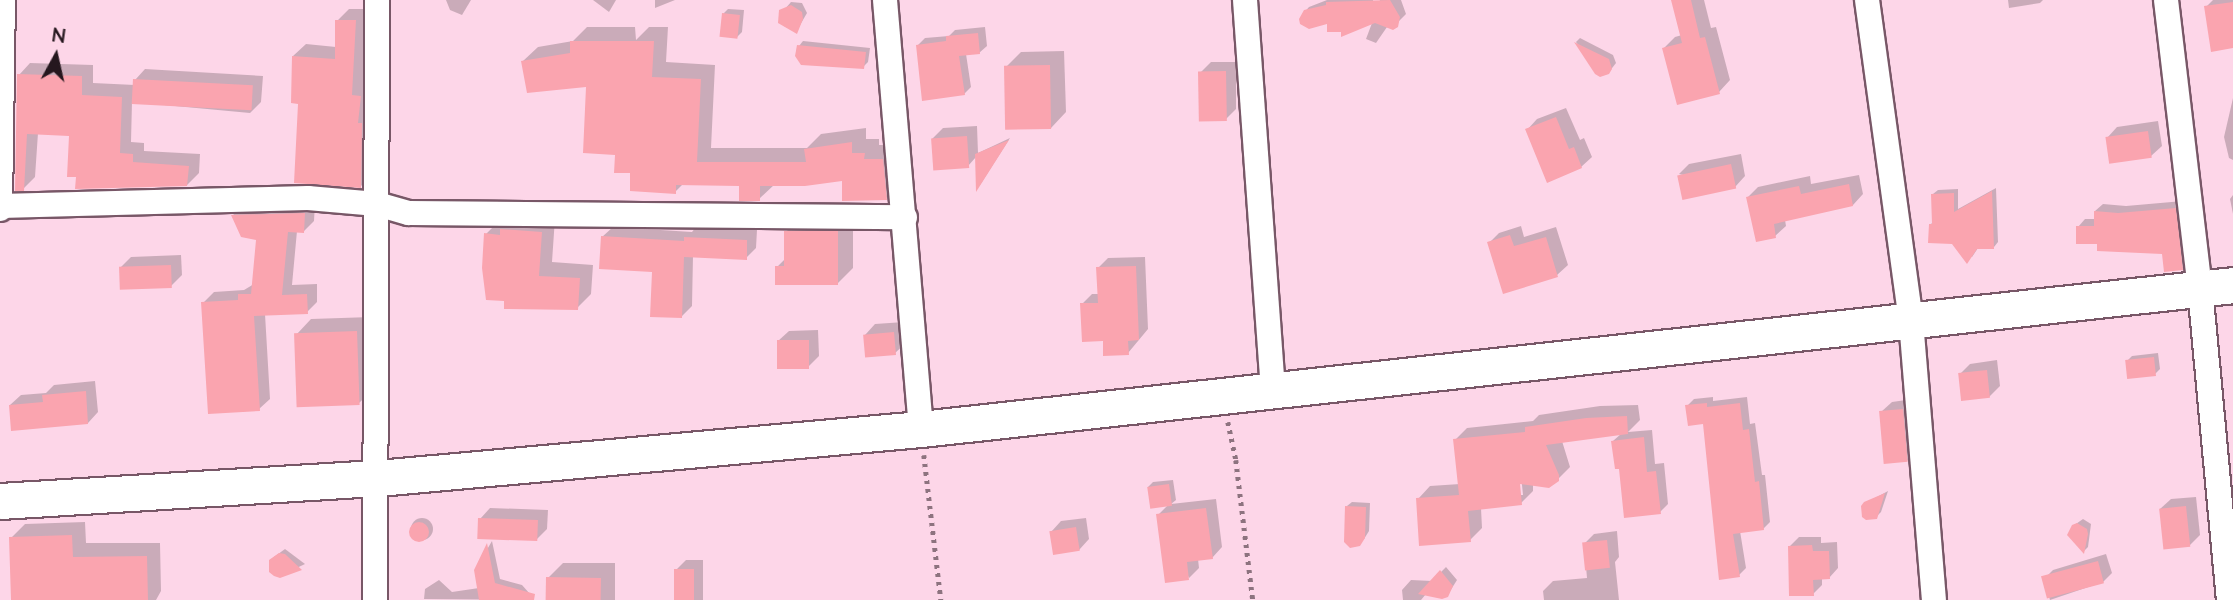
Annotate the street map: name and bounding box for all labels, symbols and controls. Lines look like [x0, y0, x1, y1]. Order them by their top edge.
north arrow [21, 21, 91, 91]
text: N [50, 22, 68, 48]

